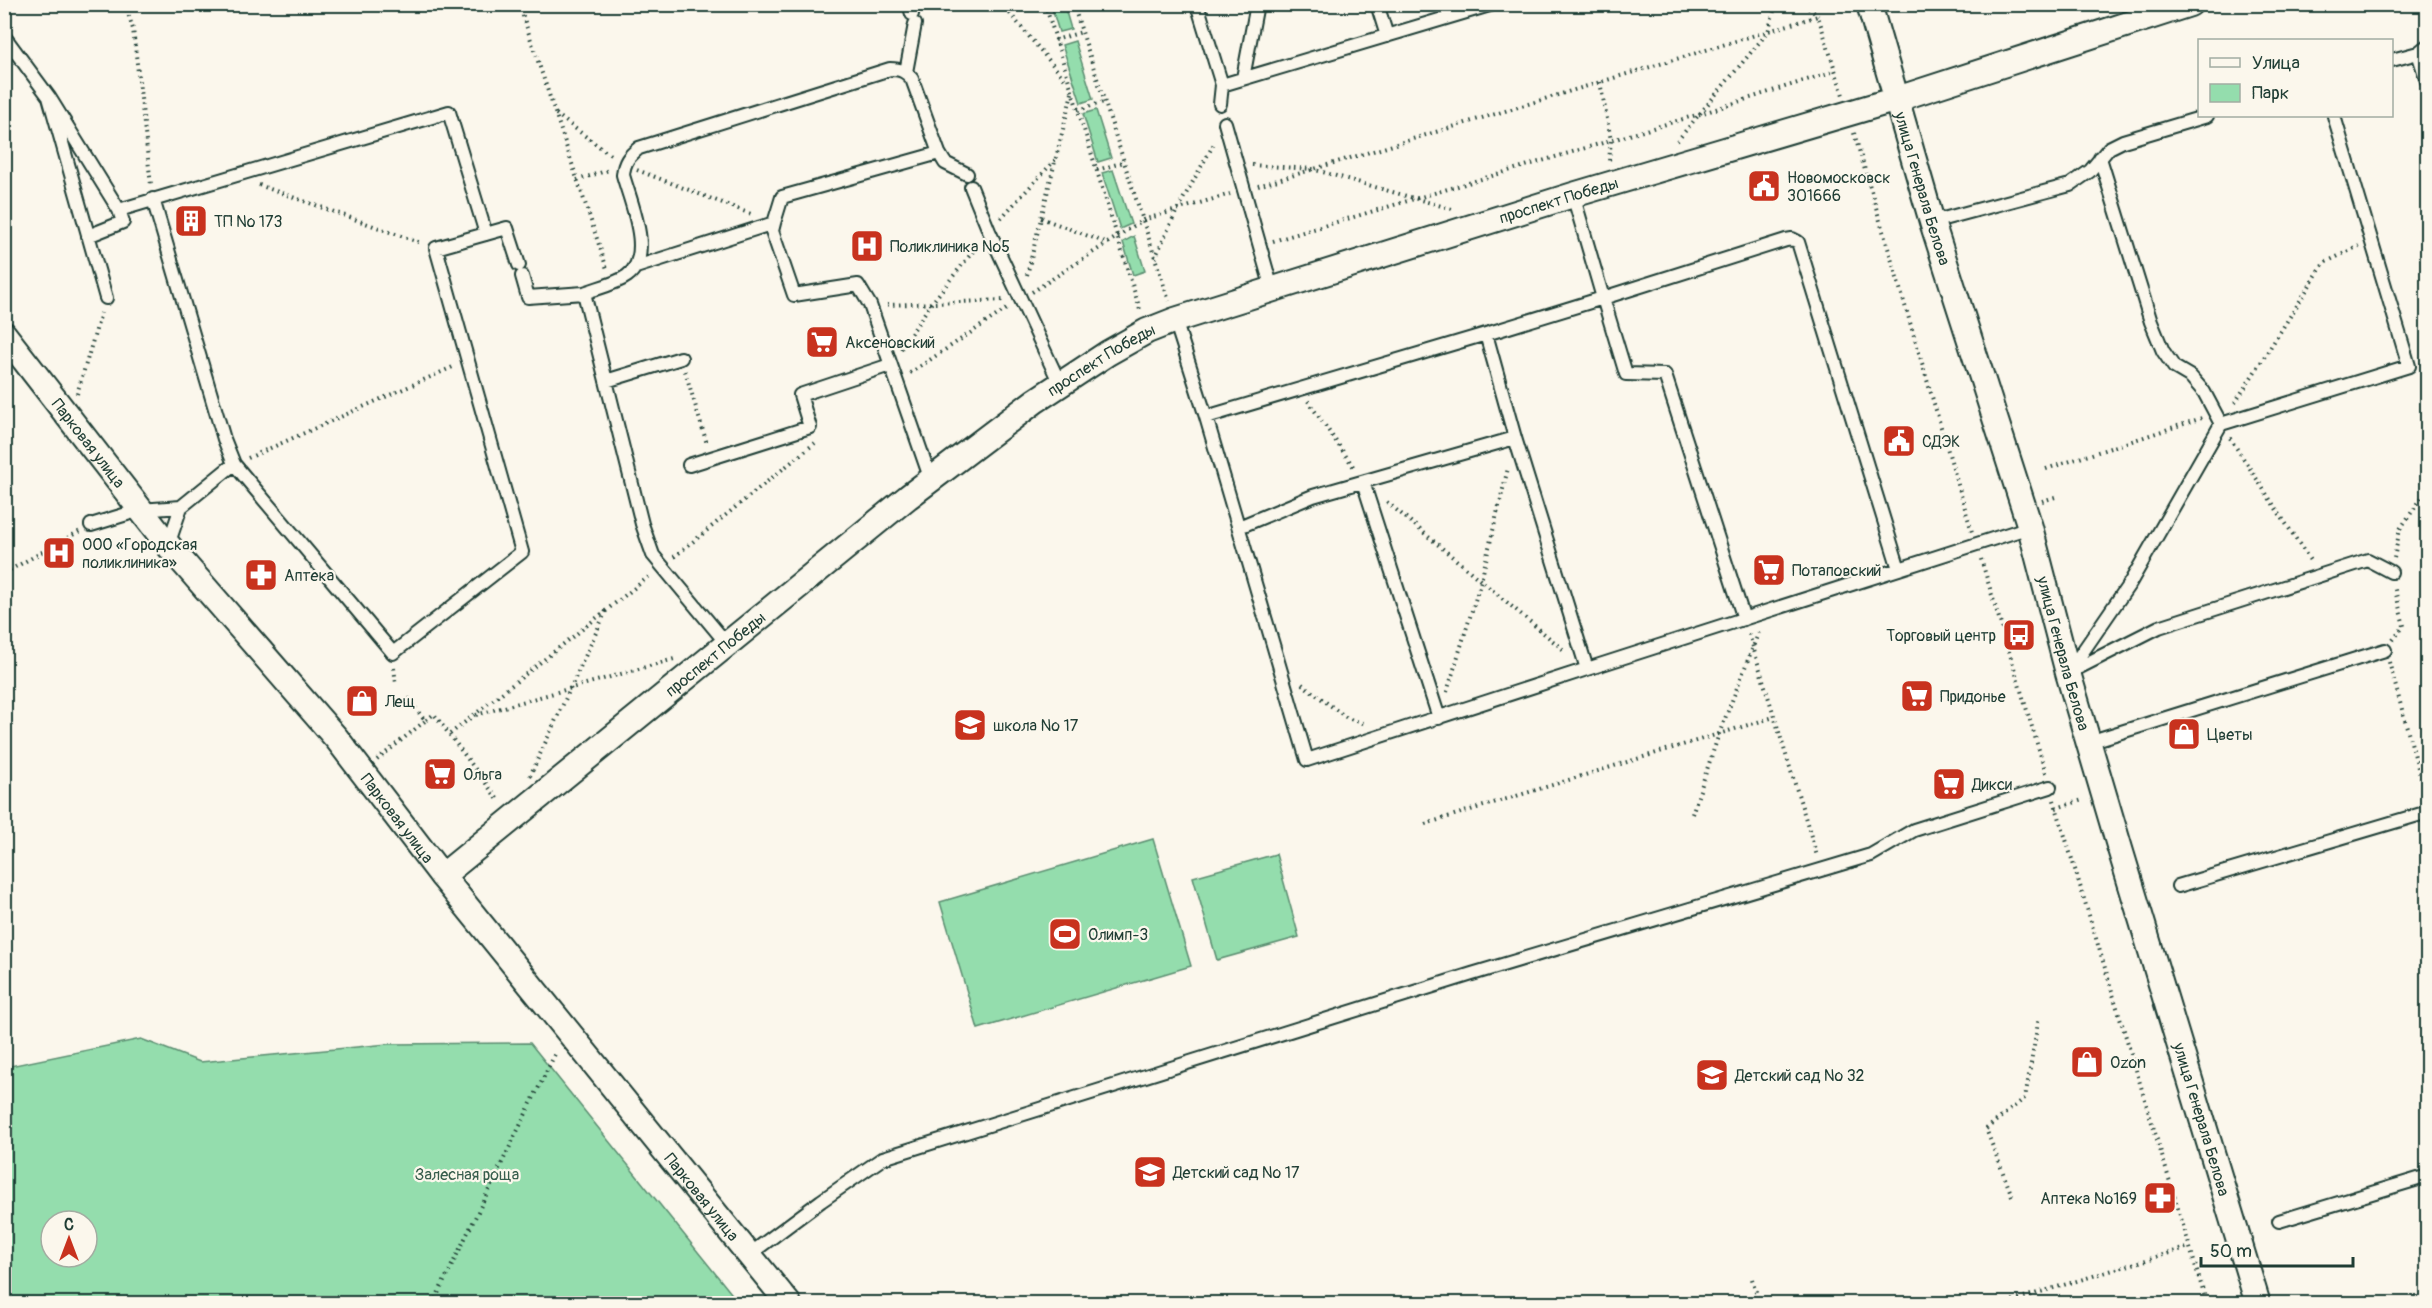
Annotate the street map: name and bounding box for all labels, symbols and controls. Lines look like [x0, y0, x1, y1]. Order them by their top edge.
legend [2198, 39, 2393, 117]
text: Улица [2252, 52, 2300, 75]
text: Парк [2252, 82, 2289, 105]
street label: улица Генерала Белова [1889, 109, 1954, 268]
public building icon: Новомосковск 301666 [1746, 168, 1782, 204]
place label: Новомосковск 301666 [1787, 168, 1891, 206]
street label: проспект Победы [1497, 173, 1621, 229]
building icon: ТП № 173 [173, 203, 209, 239]
place label: ТП № 173 [214, 212, 283, 232]
hospital icon: Поликлиника №5 [849, 228, 885, 264]
place label: Поликлиника №5 [890, 237, 1010, 257]
street label: проспект Победы [1044, 320, 1158, 401]
supermarket icon: Аксеновский [804, 324, 840, 360]
place label: Аксеновский [845, 333, 935, 353]
street label: Парковая улица [47, 395, 129, 492]
public building icon: СДЭК [1881, 423, 1917, 459]
place label: СДЭК [1922, 432, 1960, 452]
hospital icon: ООО «Городская поликлиника» [41, 535, 77, 571]
place label: ООО «Городская поликлиника» [82, 535, 197, 573]
supermarket icon: Потаповский [1751, 552, 1787, 588]
pharmacy icon: Аптека [243, 557, 279, 593]
place label: Потаповский [1792, 561, 1881, 581]
place label: Аптека [284, 566, 334, 586]
street label: улица Генерала Белова [2032, 573, 2093, 733]
street label: проспект Победы [662, 608, 770, 701]
bus stop icon: Торговый центр [2001, 617, 2037, 653]
place label: Торговый центр [1886, 626, 1996, 646]
supermarket icon: Придонье [1899, 678, 1935, 714]
shop icon: Лещ [344, 683, 380, 719]
place label: Придонье [1940, 687, 2006, 707]
place label: Лещ [384, 692, 415, 712]
school or university icon: школа № 17 [952, 707, 988, 743]
place label: школа № 17 [993, 716, 1079, 736]
shop icon: Цветы [2166, 716, 2202, 752]
place label: Цветы [2207, 725, 2252, 745]
supermarket icon: Ольга [422, 756, 458, 792]
place label: Ольга [463, 765, 502, 785]
supermarket icon: Дикси [1931, 766, 1967, 802]
street label: Парковая улица [356, 770, 437, 867]
place label: Дикси [1971, 775, 2012, 795]
sports icon: Олимп-3 [1047, 916, 1083, 952]
place label: Олимп-3 [1088, 925, 1148, 945]
street label: улица Генерала Белова [2168, 1040, 2234, 1198]
shop icon: Ozon [2069, 1044, 2105, 1080]
place label: Ozon [2110, 1053, 2146, 1073]
school or university icon: Детский сад № 32 [1694, 1057, 1730, 1093]
place label: Детский сад № 32 [1734, 1066, 1865, 1086]
street label: Парковая улица [660, 1149, 743, 1245]
school or university icon: Детский сад № 17 [1132, 1154, 1168, 1190]
place label: Детский сад № 17 [1172, 1163, 1300, 1183]
park label: Залесная роща [415, 1165, 519, 1185]
pharmacy icon: Аптека №169 [2142, 1180, 2178, 1216]
place label: Аптека №169 [2040, 1189, 2137, 1209]
north arrow [39, 1209, 99, 1269]
text: С [64, 1215, 74, 1235]
scale bar [2201, 1230, 2352, 1268]
text: 50 m [2210, 1240, 2252, 1263]

